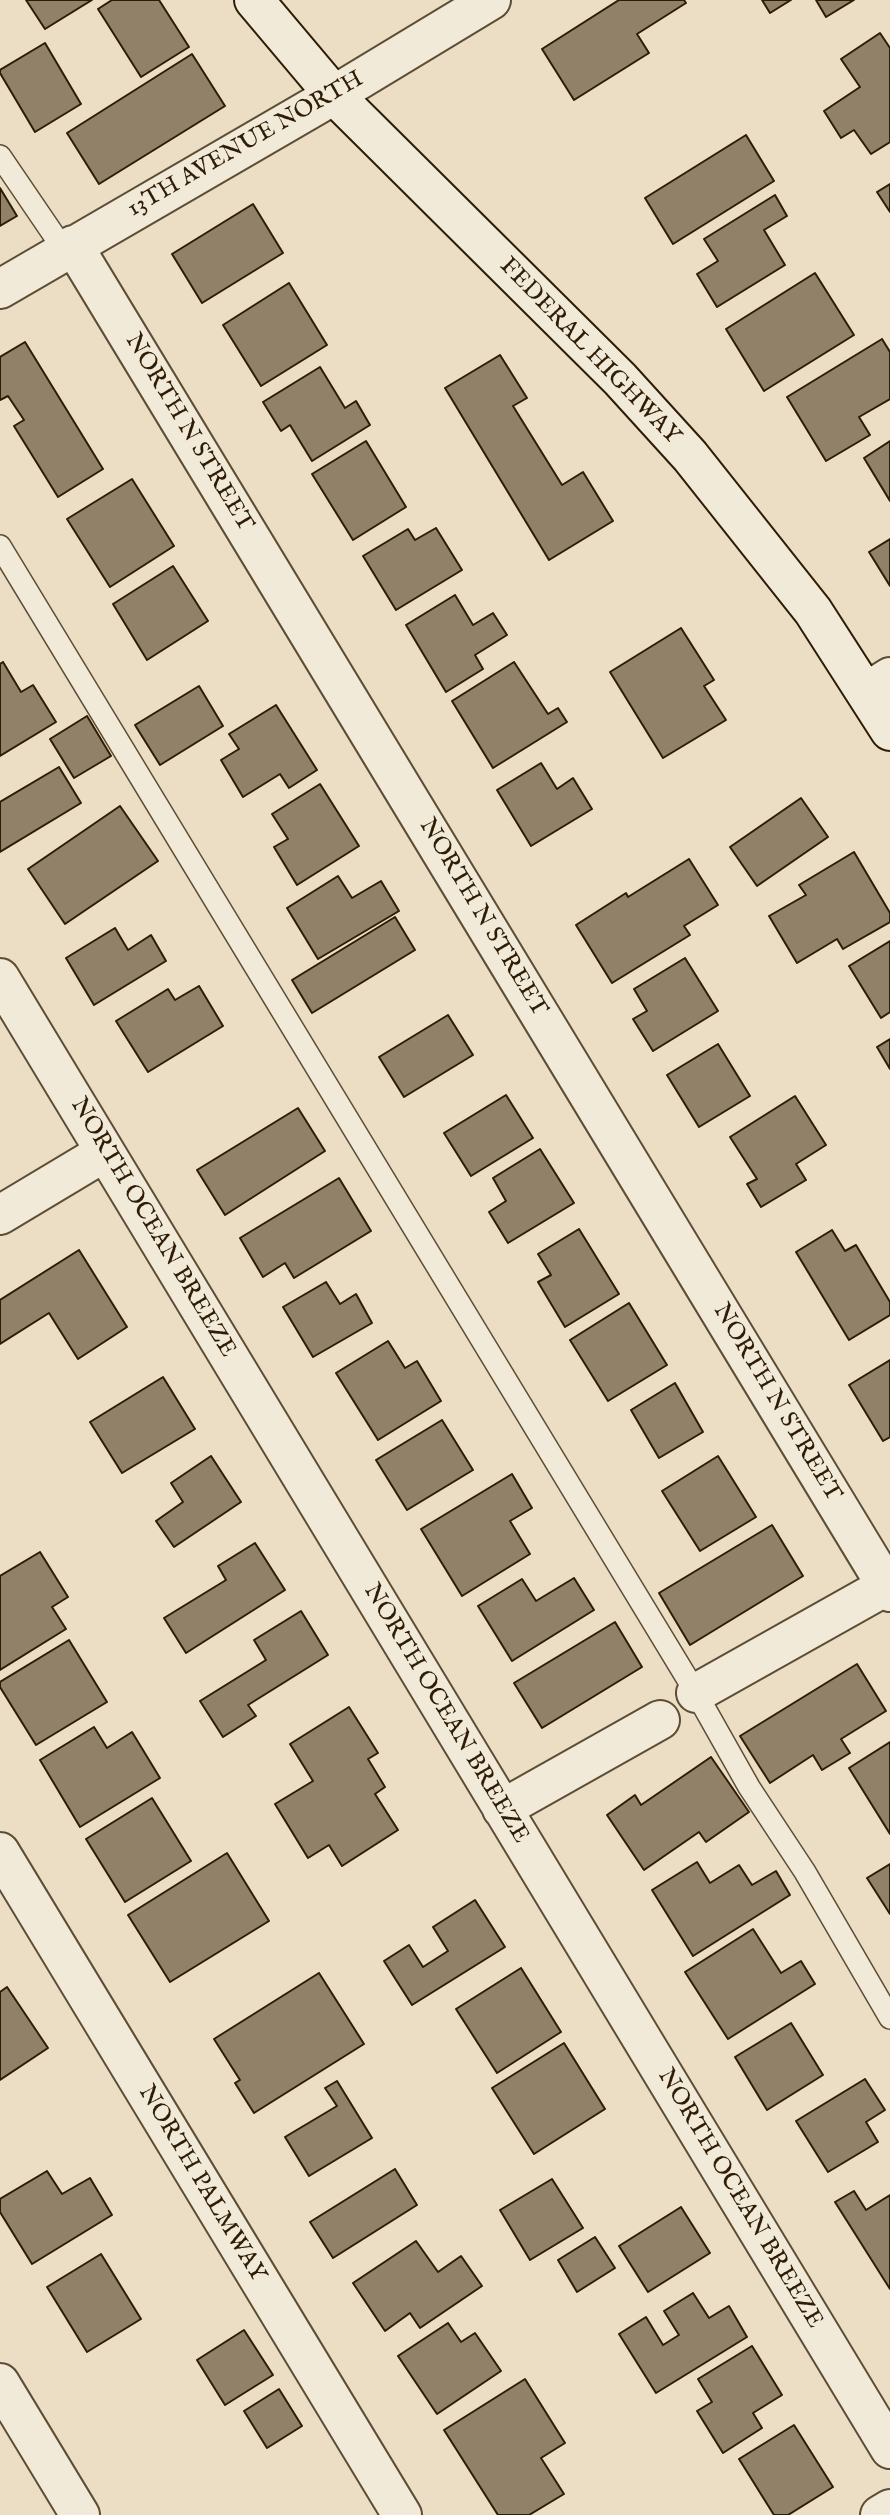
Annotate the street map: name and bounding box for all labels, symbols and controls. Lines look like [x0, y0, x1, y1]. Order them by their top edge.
street label: 13TH AVENUE NORTH [123, 66, 369, 224]
street label: FEDERAL HIGHWAY [492, 253, 686, 451]
street label: NORTH N STREET [117, 329, 259, 537]
street label: NORTH N STREET [411, 814, 553, 1022]
street label: NORTH OCEAN BREEZE [63, 1093, 241, 1363]
street label: NORTH N STREET [705, 1299, 847, 1507]
street label: NORTH OCEAN BREEZE [356, 1579, 534, 1849]
street label: NORTH OCEAN BREEZE [650, 2064, 828, 2334]
street label: NORTH PALMWAY [131, 2080, 271, 2288]

